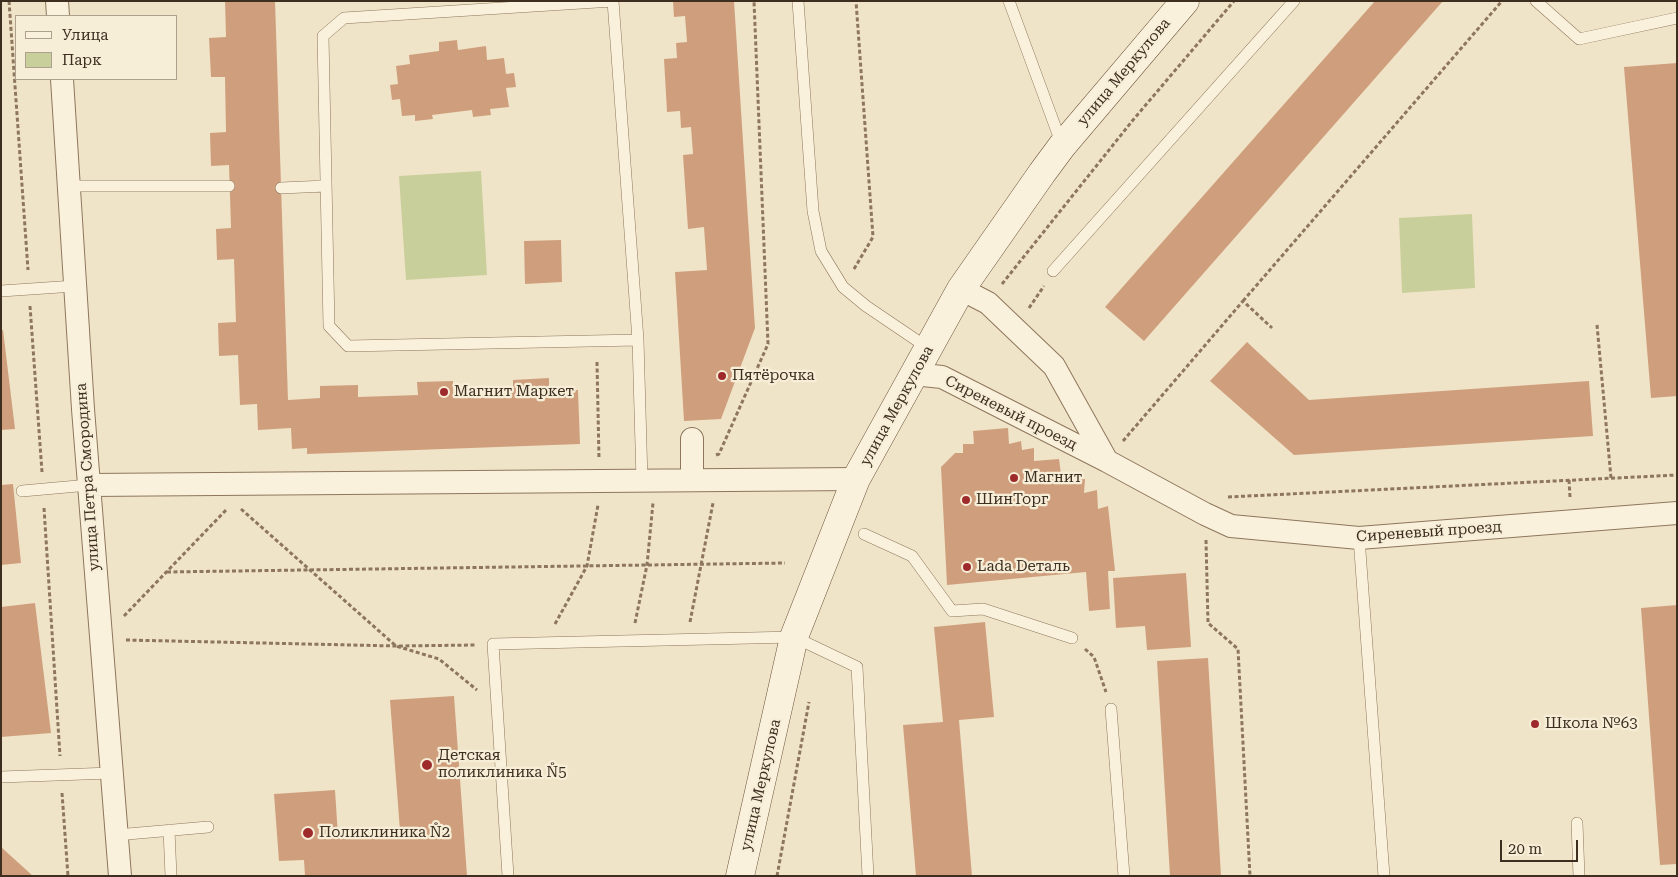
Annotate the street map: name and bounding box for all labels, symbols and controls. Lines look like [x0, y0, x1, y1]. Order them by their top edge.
legend [15, 15, 178, 80]
street label: улица Меркулова [1074, 15, 1174, 129]
text: Улица [62, 26, 108, 44]
text: Парк [62, 51, 102, 69]
street label: улица Меркулова [856, 343, 938, 469]
place label: Пятёрочка [732, 367, 815, 385]
marker: Пятёрочка [716, 370, 728, 382]
street label: Сиреневый проезд [942, 372, 1080, 454]
street label: улица Петра Смородина [72, 382, 104, 572]
place label: Магнит Маркет [454, 383, 574, 401]
marker: Магнит Маркет [438, 386, 450, 398]
place label: Магнит [1024, 469, 1082, 487]
marker: Магнит [1008, 472, 1020, 484]
place label: ШинТорг [976, 491, 1049, 509]
marker: ШинТорг [960, 494, 972, 506]
street label: Сиреневый проезд [1356, 518, 1502, 546]
place label: Lada Dеталь [977, 558, 1070, 576]
marker: Lada Dеталь [961, 561, 973, 573]
place label: Школа №63 [1545, 715, 1638, 733]
street label: улица Меркулова [737, 717, 785, 853]
marker: Школа №63 [1529, 718, 1541, 730]
place label: Детская поликлиника N˚5 [438, 747, 567, 782]
marker: Детская поликлиника N˚5 [420, 758, 434, 772]
place label: Поликлиника N˚2 [319, 824, 450, 842]
marker: Поликлиника N˚2 [301, 826, 315, 840]
scale bar [1503, 830, 1580, 862]
text: 20 m [1508, 840, 1542, 858]

